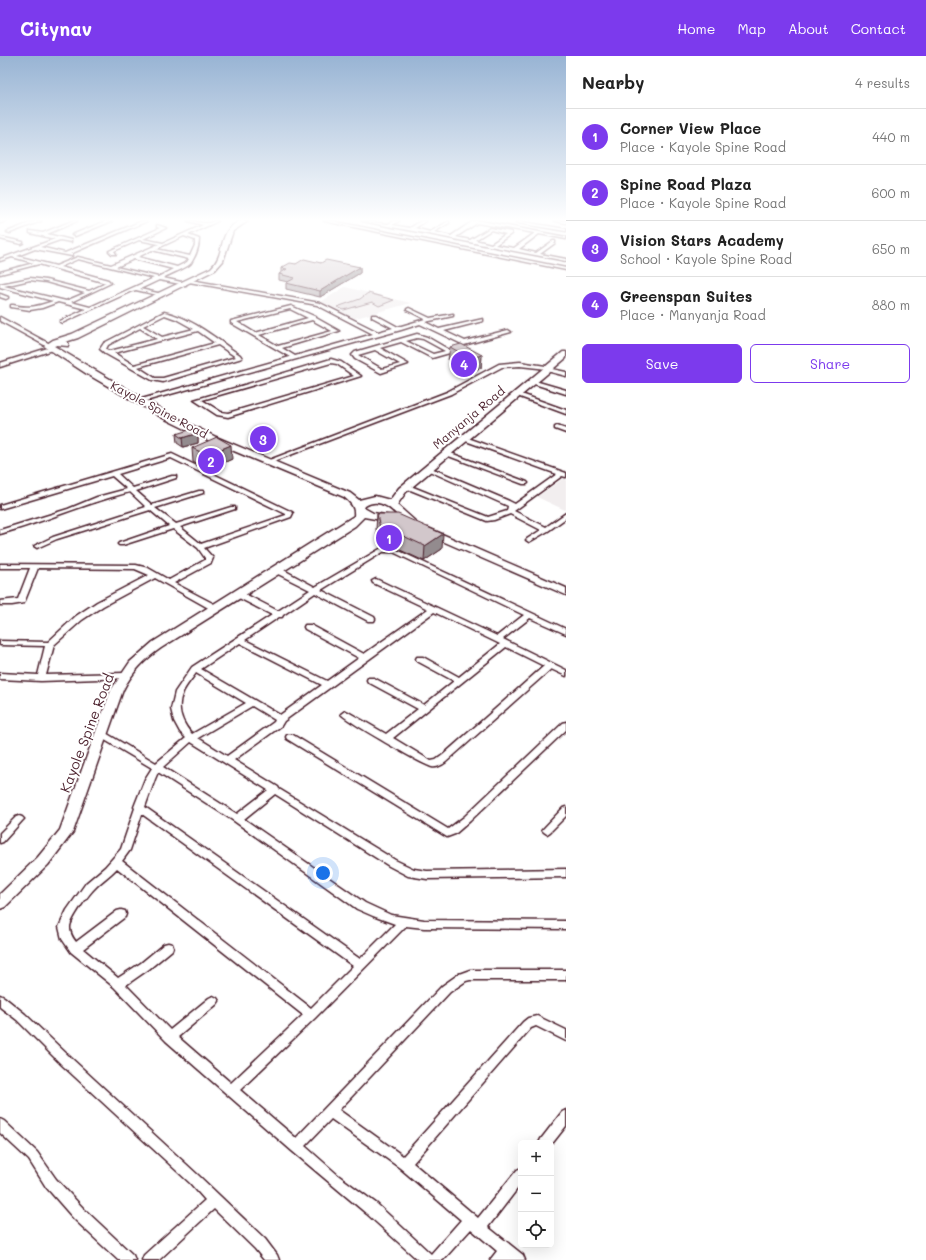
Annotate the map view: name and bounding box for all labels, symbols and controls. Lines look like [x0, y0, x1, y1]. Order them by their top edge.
text: Citynav [20, 16, 92, 41]
text: Home [677, 19, 715, 38]
text: Map [737, 19, 766, 38]
text: About [788, 19, 829, 38]
text: Contact [851, 19, 906, 38]
text: Nearby [582, 71, 644, 93]
text: 4 results [855, 74, 910, 91]
text: Corner View Place [620, 118, 761, 138]
text: 1 [592, 128, 598, 145]
text: 440 m [872, 128, 910, 145]
text: Place · Kayole Spine Road [620, 138, 786, 155]
text: Spine Road Plaza [620, 174, 752, 194]
text: 2 [591, 184, 599, 201]
text: 600 m [872, 184, 910, 201]
text: Place · Kayole Spine Road [620, 194, 786, 211]
text: Vision Stars Academy [620, 230, 784, 250]
text: 3 [591, 240, 599, 257]
text: 650 m [872, 240, 910, 257]
text: School · Kayole Spine Road [620, 250, 792, 267]
text: Greenspan Suites [620, 286, 752, 306]
text: 4 [591, 296, 599, 313]
text: 880 m [872, 296, 910, 313]
text: Place · Manyanja Road [620, 306, 766, 323]
button: Save [582, 344, 742, 383]
button: Share [750, 344, 910, 383]
pin: 4 [451, 349, 477, 379]
street label: Kayole Spine Road [108, 377, 211, 442]
street label: Manyanja Road [429, 382, 508, 452]
pin: 3 [250, 424, 276, 454]
pin: 2 [198, 446, 224, 476]
pin: 1 [376, 523, 402, 553]
street label: Kayole Spine Road [55, 670, 118, 795]
your location [313, 863, 333, 883]
map controls [518, 1140, 554, 1248]
button: + [518, 1140, 554, 1176]
button: − [518, 1176, 554, 1212]
button: locate [518, 1212, 554, 1248]

